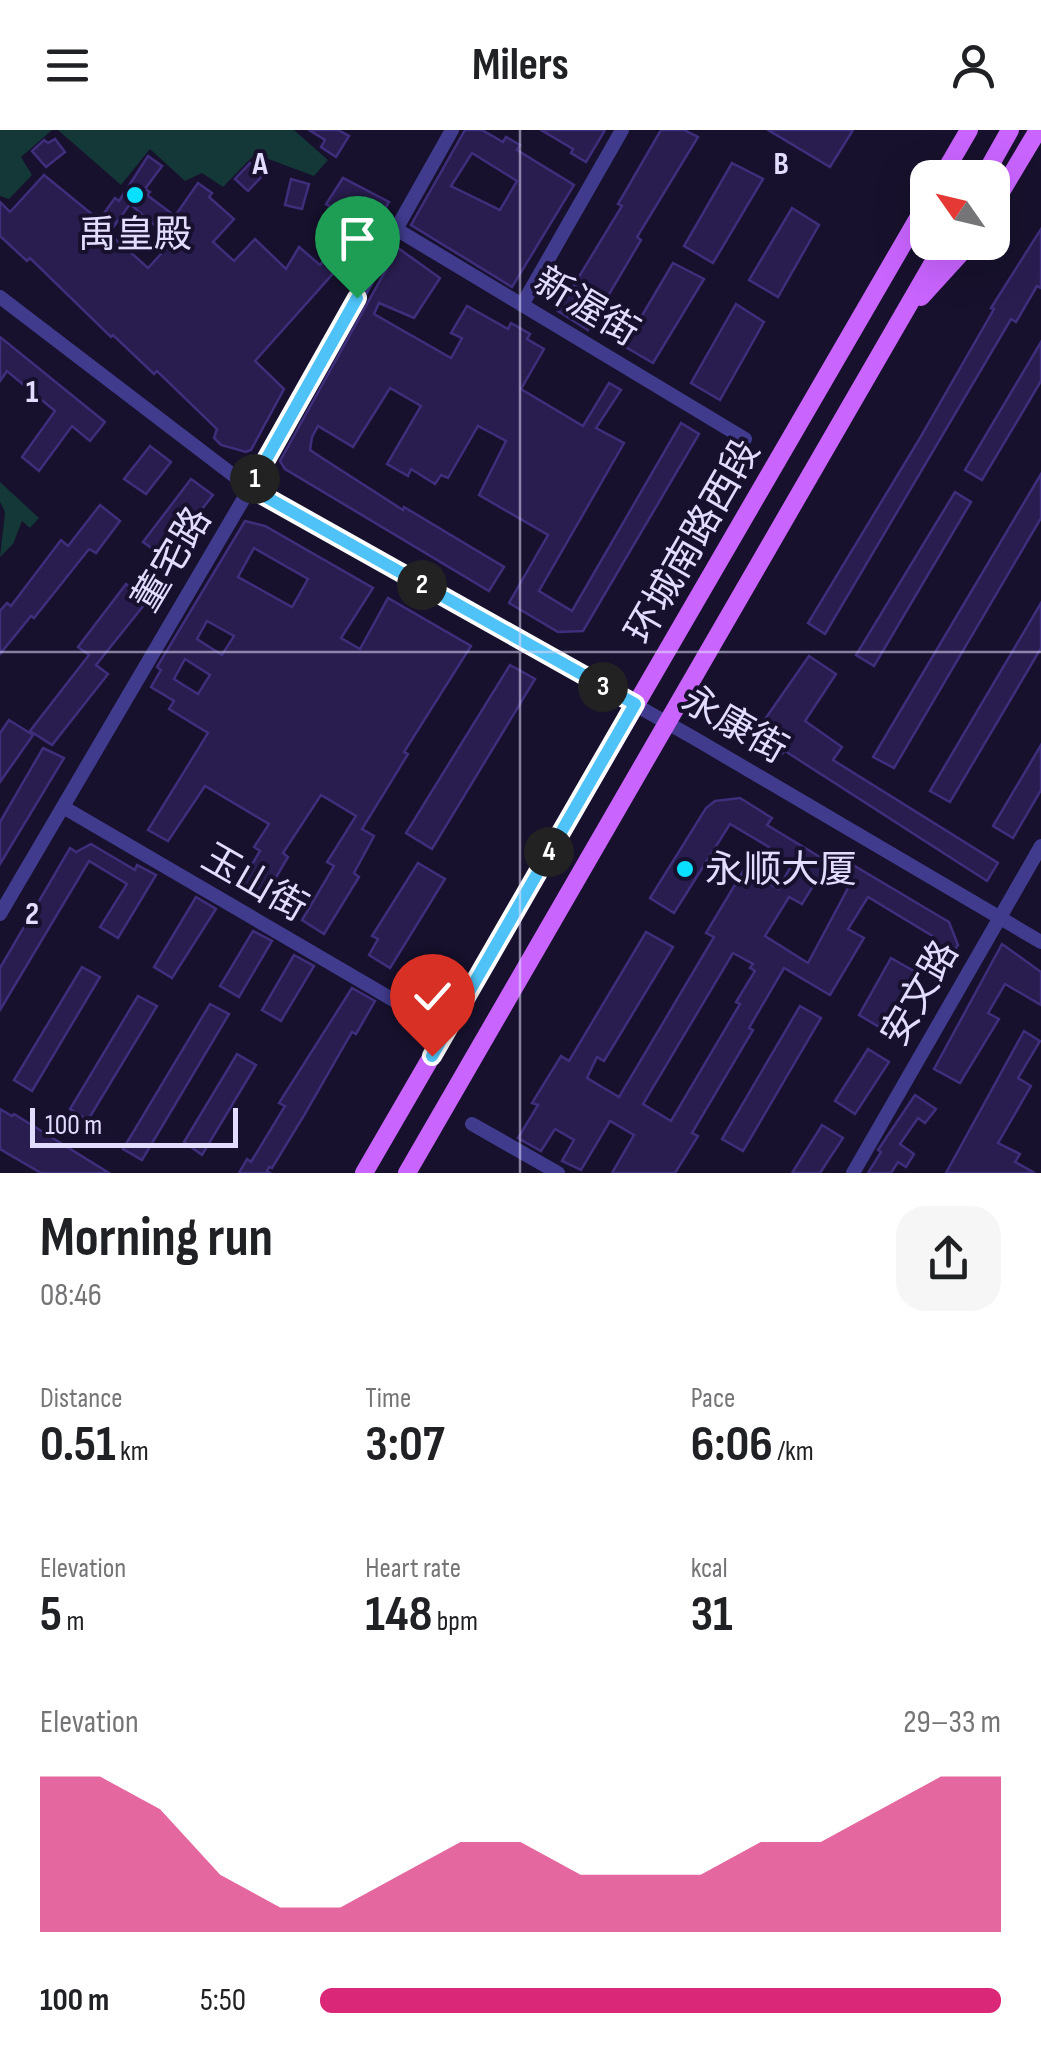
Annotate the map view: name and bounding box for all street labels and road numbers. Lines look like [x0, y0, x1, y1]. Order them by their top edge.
street label: 新渥街 [526, 259, 647, 356]
street label: 环城南路西段 [617, 432, 770, 652]
street label: 董宅路 [124, 499, 221, 620]
street label: 永康街 [674, 677, 795, 773]
street label: 玉山街 [194, 835, 315, 931]
street label: 安文路 [872, 933, 968, 1054]

